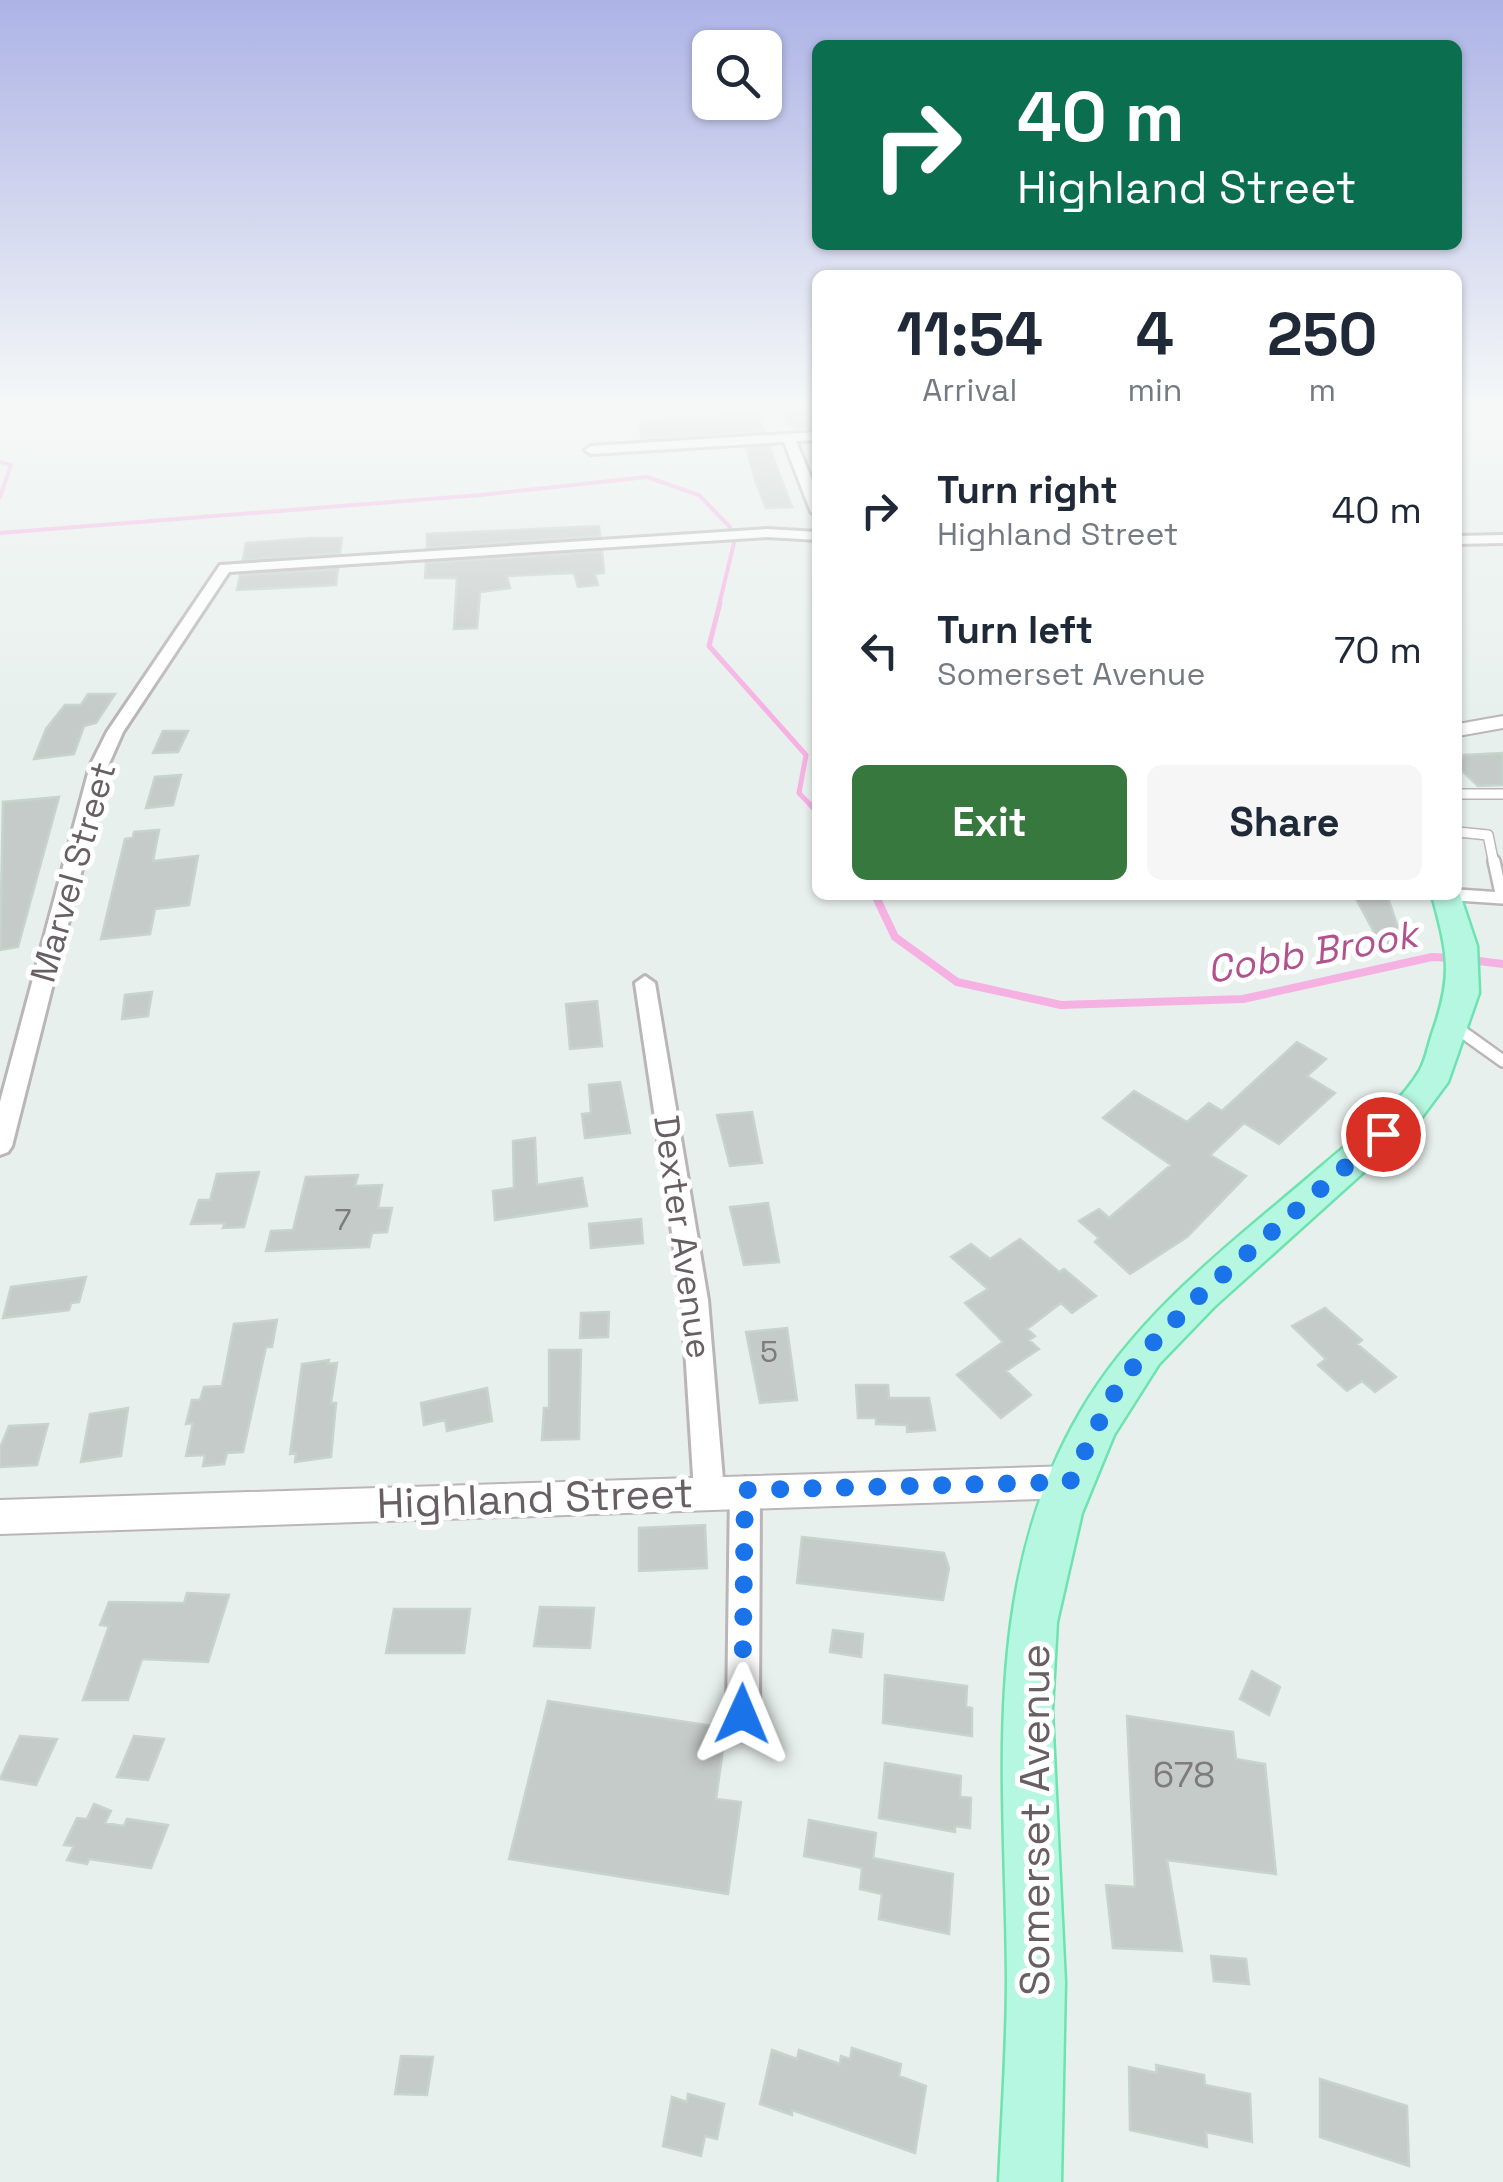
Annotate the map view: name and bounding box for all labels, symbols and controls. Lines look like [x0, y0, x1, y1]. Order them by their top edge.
map controls [692, 30, 782, 120]
button: search [692, 30, 782, 120]
text: 40 m [1017, 72, 1184, 161]
icon: right [852, 80, 982, 210]
text: Highland Street [1017, 159, 1357, 216]
text: 11:54 [897, 296, 1043, 373]
text: 4 [1136, 296, 1174, 373]
text: 250 [1267, 296, 1377, 373]
text: Arrival [922, 370, 1017, 410]
text: min [1127, 370, 1182, 410]
text: m [1308, 370, 1336, 410]
text: Turn right [937, 466, 1118, 514]
icon: right [852, 483, 907, 538]
text: 40 m [1331, 486, 1422, 534]
text: Highland Street [937, 514, 1178, 554]
text: Turn left [937, 606, 1093, 654]
icon: left [852, 623, 907, 678]
text: 70 m [1334, 626, 1422, 674]
text: Somerset Avenue [937, 654, 1205, 694]
street label: Marvel Street [21, 757, 125, 987]
button: Exit [852, 765, 1127, 880]
button: Share [1147, 765, 1422, 880]
water label: Cobb Brook [1203, 909, 1425, 994]
pin [1341, 1092, 1426, 1177]
icon: arrive [1356, 1107, 1411, 1162]
street label: Dexter Avenue [644, 1113, 722, 1361]
house number: 7 [335, 1200, 351, 1239]
house number: 5 [760, 1332, 778, 1371]
street label: Highland Street [376, 1466, 694, 1530]
street label: Somerset Avenue [1008, 1644, 1061, 1996]
position arrow [690, 1662, 794, 1766]
house number: 678 [1153, 1753, 1215, 1797]

